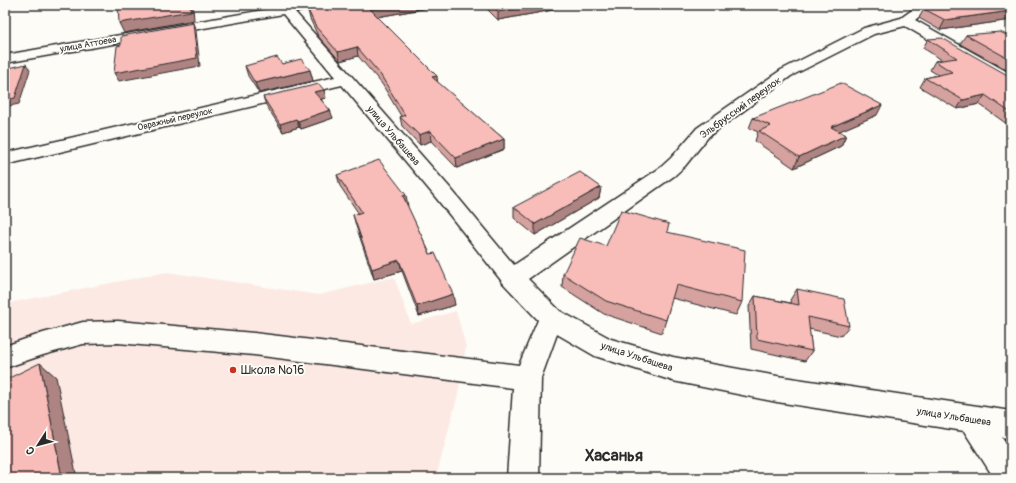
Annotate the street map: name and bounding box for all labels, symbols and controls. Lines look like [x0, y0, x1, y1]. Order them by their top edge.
street label: улица Аттоева [58, 34, 117, 55]
street label: Эльбрусский переулок [698, 74, 783, 141]
street label: улица Ульбашева [363, 103, 423, 168]
street label: Овражный переулок [137, 105, 214, 133]
street label: улица Ульбашева [598, 339, 674, 374]
place label: Школа №16 [241, 363, 304, 378]
marker: Школа №16 [228, 365, 238, 375]
street label: улица Ульбашева [915, 405, 992, 429]
north arrow [18, 425, 58, 465]
text: С [23, 444, 38, 457]
district label: Хасанья [585, 445, 643, 466]

